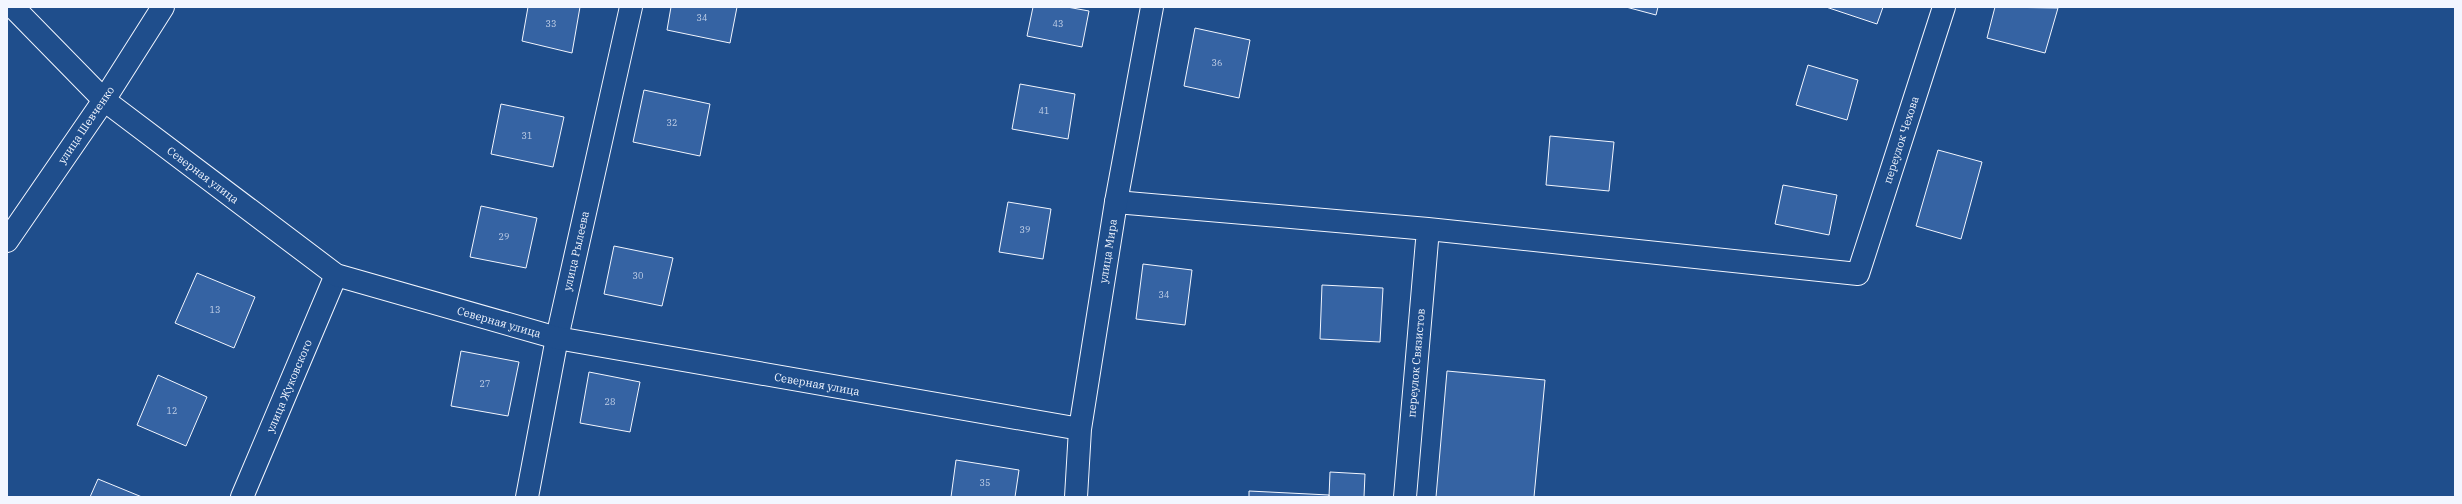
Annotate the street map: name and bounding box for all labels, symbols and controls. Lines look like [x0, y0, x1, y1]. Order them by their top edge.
house number: 34 [697, 12, 707, 23]
house number: 33 [546, 18, 556, 29]
house number: 43 [1053, 18, 1063, 29]
house number: 36 [1212, 57, 1222, 68]
street label: улица Шевченко [55, 83, 117, 167]
street label: переулок Чехова [1880, 95, 1922, 185]
house number: 41 [1039, 105, 1049, 116]
house number: 32 [667, 117, 677, 128]
house number: 31 [522, 130, 532, 141]
street label: Северная улица [164, 143, 242, 207]
street label: улица Рылеева [560, 210, 592, 292]
street label: улица Мира [1096, 218, 1120, 284]
house number: 39 [1020, 224, 1030, 235]
house number: 29 [499, 231, 509, 242]
house number: 30 [633, 270, 643, 281]
house number: 34 [1159, 289, 1169, 300]
street label: Северная улица [455, 303, 543, 341]
house number: 13 [210, 304, 220, 315]
street label: переулок Связистов [1404, 308, 1428, 418]
street label: улица Жуковского [263, 337, 315, 435]
street label: Северная улица [773, 370, 861, 398]
house number: 27 [480, 378, 490, 389]
house number: 28 [605, 396, 615, 407]
house number: 12 [167, 405, 177, 416]
house number: 35 [980, 477, 990, 488]

